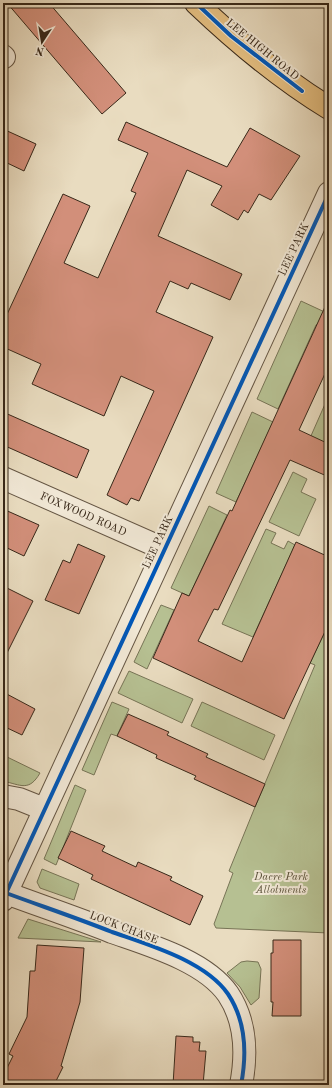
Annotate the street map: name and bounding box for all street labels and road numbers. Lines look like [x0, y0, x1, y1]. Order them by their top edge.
street label: LEE HIGH ROAD [224, 18, 301, 83]
street label: LEE PARK [277, 222, 311, 278]
street label: FOXWOOD ROAD [38, 491, 128, 539]
street label: LEE PARK [141, 515, 175, 571]
street label: LOCK CHASE [88, 910, 159, 947]

